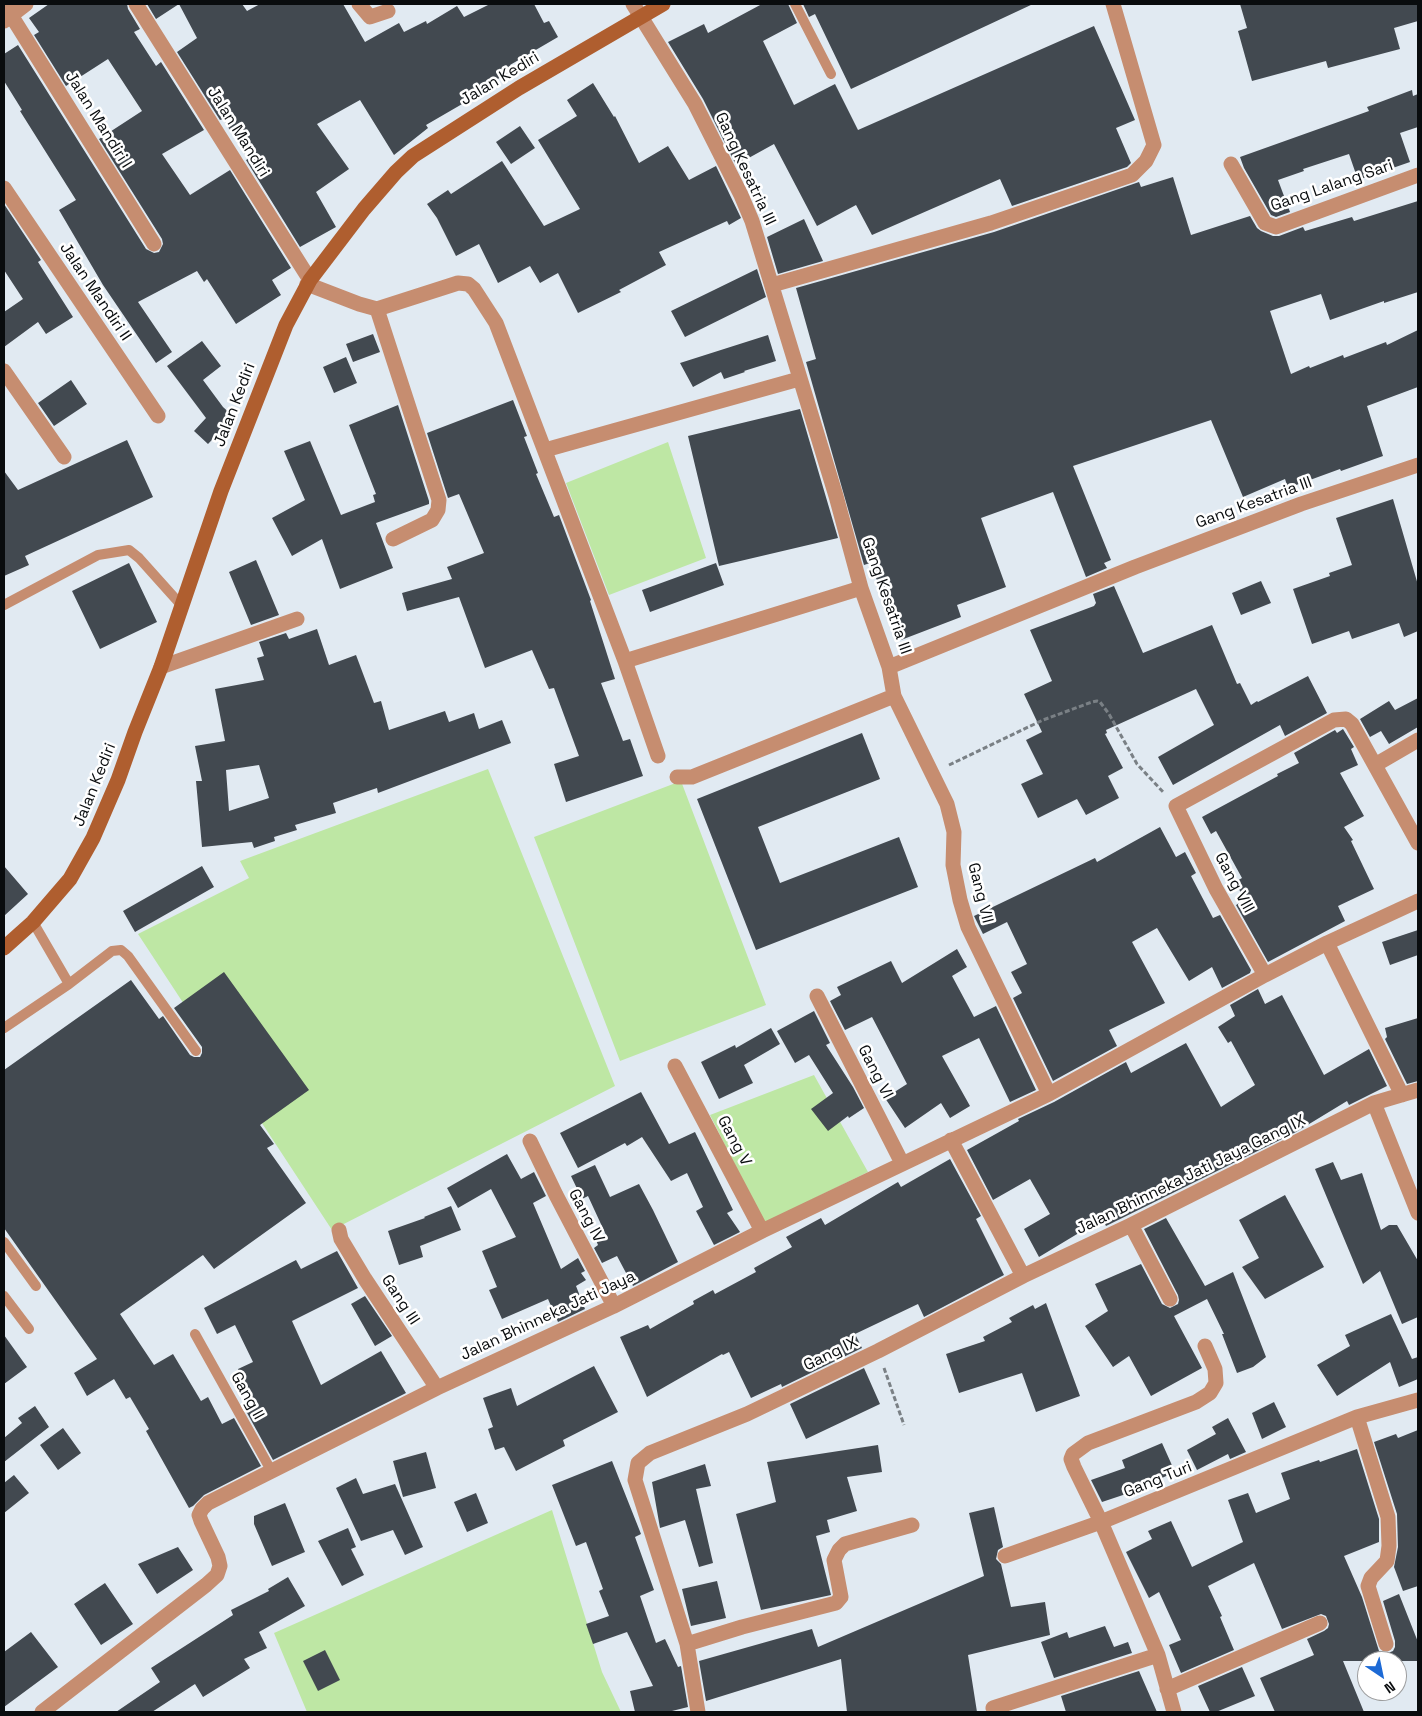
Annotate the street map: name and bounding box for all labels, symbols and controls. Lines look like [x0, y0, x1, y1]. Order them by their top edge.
street label: Jalan Kediri [457, 48, 543, 110]
street label: Jalan Mandiri I [61, 68, 135, 172]
street label: Jalan Mandiri [203, 84, 273, 180]
street label: Gang Kesatria III [710, 110, 780, 228]
street label: Gang Lalang Sari [1268, 156, 1396, 216]
street label: Jalan Mandiri II [55, 239, 135, 345]
street label: Jalan Kediri [210, 360, 260, 450]
street label: Gang Kesatria III [1193, 473, 1315, 533]
street label: Gang Kesatria III [857, 535, 915, 657]
street label: Jalan Kediri [70, 740, 120, 830]
street label: Gang VIII [1210, 850, 1258, 916]
street label: Gang VII [963, 861, 997, 925]
street label: Gang VI [853, 1042, 897, 1102]
street label: Jalan Bhinneka Jati Jaya Gang IX [1073, 1111, 1309, 1239]
street label: Gang V [713, 1113, 755, 1169]
street label: Gang IV [564, 1186, 608, 1246]
street label: Jalan Bhinneka Jati Jaya [458, 1267, 638, 1365]
street label: Gang III [377, 1271, 423, 1329]
street label: Gang IX [801, 1333, 861, 1375]
street label: Gang II [226, 1369, 268, 1423]
street label: Gang Turi [1121, 1458, 1195, 1502]
north arrow [1357, 1651, 1407, 1701]
text: N [1381, 1678, 1399, 1698]

